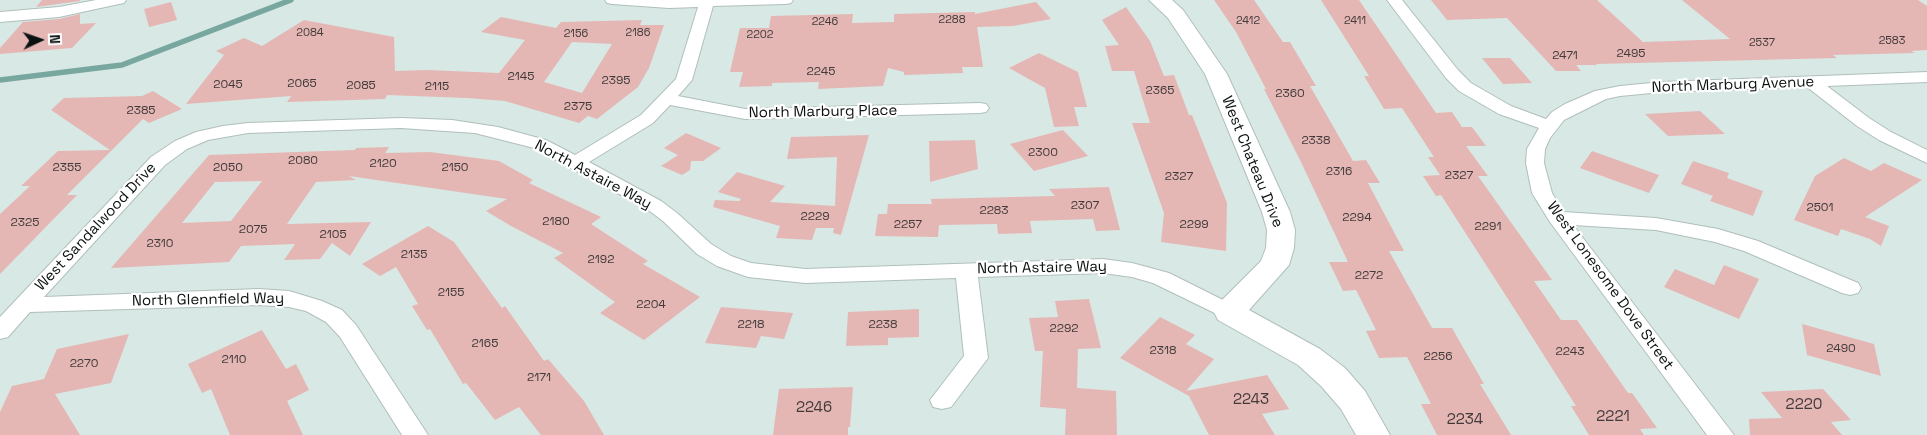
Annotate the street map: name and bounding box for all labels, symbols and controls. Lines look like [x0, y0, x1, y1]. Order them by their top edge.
house number: 2288 [939, 13, 965, 27]
house number: 2412 [1236, 14, 1260, 28]
house number: 2411 [1344, 14, 1366, 28]
north arrow [15, 15, 65, 65]
house number: 2246 [812, 15, 838, 29]
house number: 2084 [296, 26, 324, 40]
house number: 2186 [626, 26, 650, 40]
house number: 2156 [564, 27, 588, 41]
house number: 2202 [747, 28, 773, 42]
text: N [46, 34, 64, 44]
house number: 2583 [1879, 34, 1905, 48]
house number: 2537 [1749, 36, 1775, 50]
house number: 2495 [1617, 47, 1645, 61]
house number: 2471 [1552, 49, 1578, 63]
house number: 2245 [807, 65, 835, 79]
house number: 2145 [508, 70, 534, 84]
street label: North Marburg Avenue [1651, 73, 1815, 97]
house number: 2395 [602, 74, 630, 88]
house number: 2065 [287, 77, 317, 91]
house number: 2045 [213, 78, 243, 92]
house number: 2085 [346, 79, 376, 93]
house number: 2115 [425, 80, 449, 94]
house number: 2365 [1146, 84, 1174, 98]
house number: 2360 [1275, 87, 1305, 101]
street label: West Chateau Drive [1217, 94, 1287, 230]
house number: 2375 [564, 100, 592, 114]
street label: North Marburg Place [748, 102, 898, 122]
house number: 2385 [126, 104, 156, 118]
house number: 2338 [1301, 134, 1331, 148]
street label: North Astaire Way [531, 137, 655, 213]
house number: 2300 [1028, 146, 1058, 160]
house number: 2080 [288, 154, 318, 168]
house number: 2120 [369, 157, 397, 171]
street label: West Sandalwood Drive [32, 159, 160, 295]
house number: 2355 [53, 161, 81, 175]
house number: 2050 [213, 161, 243, 175]
house number: 2150 [441, 161, 469, 175]
house number: 2316 [1326, 165, 1352, 179]
house number: 2327 [1445, 169, 1473, 183]
house number: 2327 [1165, 170, 1193, 184]
street label: West Lonesome Dove Street [1543, 198, 1677, 374]
house number: 2307 [1071, 199, 1099, 213]
house number: 2501 [1806, 201, 1834, 215]
house number: 2283 [979, 204, 1009, 218]
house number: 2229 [800, 210, 830, 224]
house number: 2294 [1342, 211, 1372, 225]
house number: 2180 [542, 215, 570, 229]
house number: 2325 [11, 216, 39, 230]
house number: 2257 [894, 218, 922, 232]
house number: 2299 [1179, 218, 1209, 232]
house number: 2291 [1475, 220, 1501, 234]
house number: 2075 [239, 223, 267, 237]
house number: 2105 [319, 228, 347, 242]
house number: 2310 [147, 237, 173, 251]
house number: 2135 [401, 248, 427, 262]
house number: 2192 [588, 253, 614, 267]
street label: North Astaire Way [977, 258, 1107, 278]
house number: 2272 [1355, 269, 1383, 283]
house number: 2155 [438, 286, 464, 300]
street label: North Glennfield Way [132, 290, 284, 310]
house number: 2204 [636, 298, 666, 312]
house number: 2218 [738, 318, 764, 332]
house number: 2238 [868, 318, 898, 332]
house number: 2292 [1049, 322, 1079, 336]
house number: 2165 [472, 337, 498, 351]
house number: 2490 [1826, 342, 1856, 356]
house number: 2318 [1150, 344, 1176, 358]
house number: 2243 [1556, 345, 1584, 359]
house number: 2256 [1423, 350, 1453, 364]
house number: 2110 [222, 353, 246, 367]
house number: 2270 [70, 357, 98, 371]
house number: 2171 [527, 371, 551, 385]
house number: 2243 [1233, 391, 1269, 409]
house number: 2220 [1786, 396, 1822, 414]
house number: 2246 [796, 399, 832, 417]
house number: 2221 [1596, 408, 1630, 426]
house number: 2234 [1447, 411, 1483, 429]

